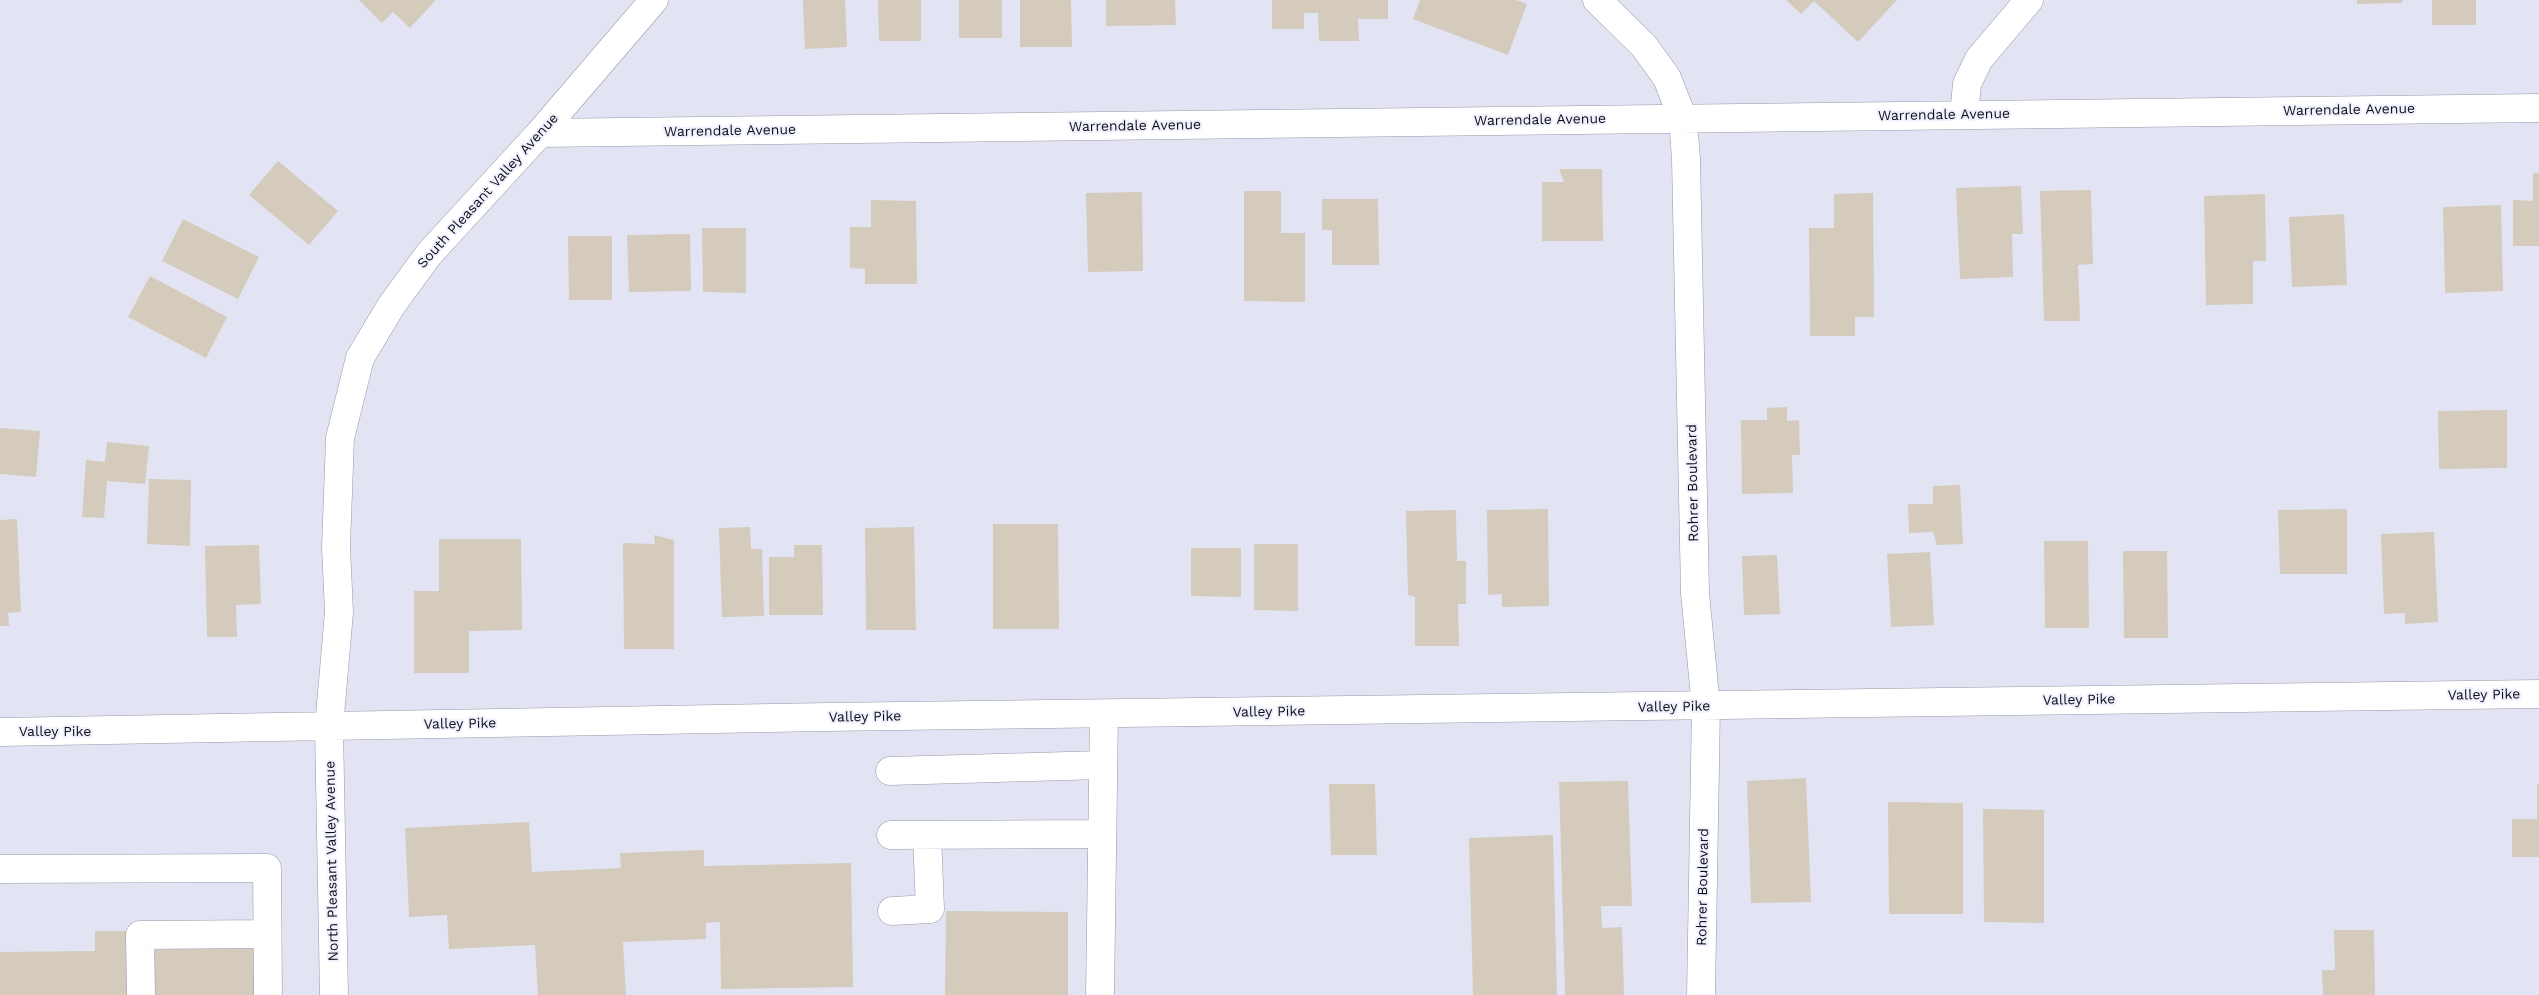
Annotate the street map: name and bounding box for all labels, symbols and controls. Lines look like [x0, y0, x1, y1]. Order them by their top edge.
street label: Warrendale Avenue [2283, 100, 2415, 120]
street label: Warrendale Avenue [1878, 105, 2010, 125]
street label: South Pleasant Valley Avenue [414, 110, 562, 272]
street label: Warrendale Avenue [1474, 110, 1606, 130]
street label: Warrendale Avenue [1069, 116, 1201, 136]
street label: Warrendale Avenue [664, 121, 796, 141]
street label: Rohrer Boulevard [1684, 424, 1702, 542]
street label: Valley Pike [2448, 686, 2520, 704]
street label: Valley Pike [2043, 691, 2115, 709]
street label: Valley Pike [1638, 698, 1710, 716]
street label: Valley Pike [1233, 703, 1305, 721]
street label: Valley Pike [829, 708, 901, 726]
street label: Valley Pike [424, 715, 496, 733]
street label: Valley Pike [19, 724, 91, 740]
street label: North Pleasant Valley Avenue [322, 761, 342, 961]
street label: Rohrer Boulevard [1694, 828, 1712, 946]

